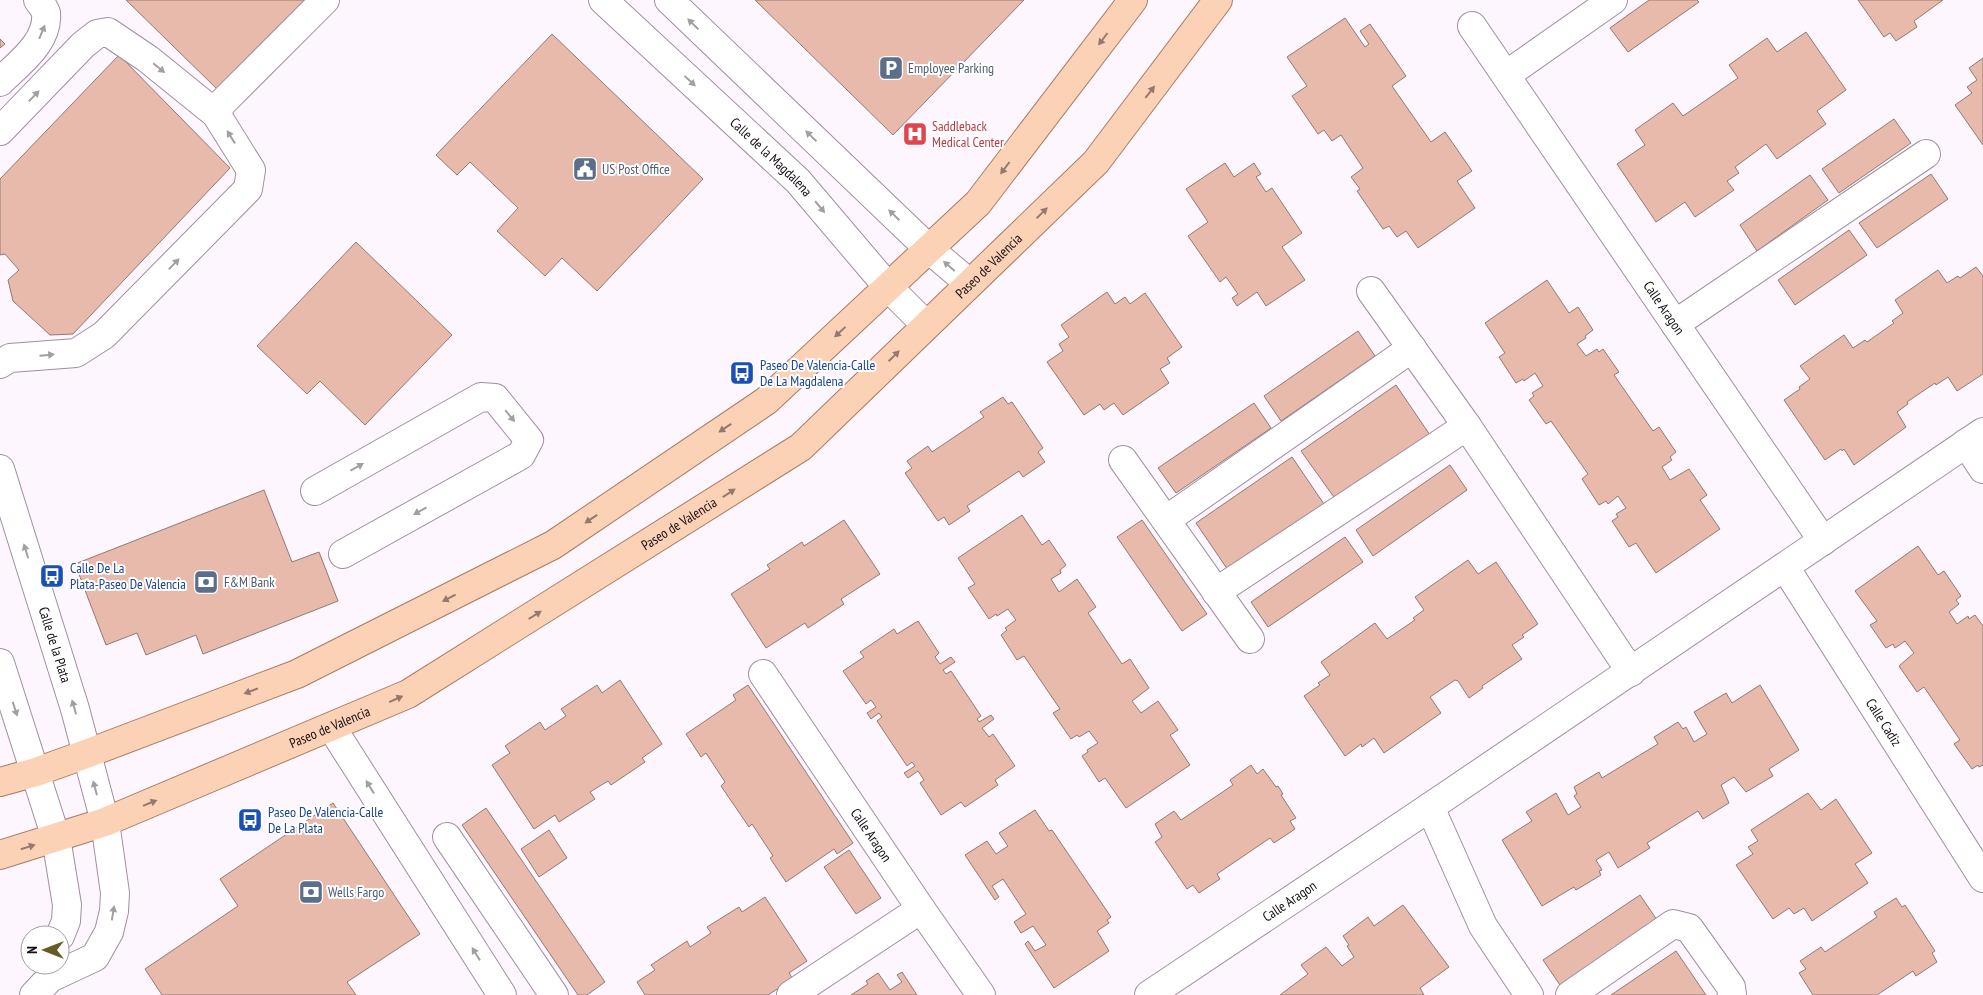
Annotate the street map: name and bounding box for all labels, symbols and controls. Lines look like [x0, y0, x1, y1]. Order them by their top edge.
one-way arrow [688, 18, 700, 30]
one-way arrow [38, 24, 46, 39]
one-way arrow [1098, 32, 1109, 45]
parking icon: Employee Parking [878, 55, 904, 81]
place label: Employee Parking [908, 59, 994, 77]
one-way arrow [153, 63, 166, 74]
one-way arrow [684, 75, 696, 87]
one-way arrow [1144, 86, 1155, 99]
one-way arrow [28, 90, 40, 102]
street label: Calle de la Magdalena [726, 114, 816, 200]
place label: Saddleback Medical Center [932, 117, 1004, 151]
hospital icon: Saddleback Medical Center [902, 121, 928, 147]
one-way arrow [805, 130, 817, 142]
one-way arrow [226, 131, 235, 144]
public building icon: US Post Office [572, 156, 598, 182]
place label: US Post Office [602, 160, 670, 178]
one-way arrow [999, 161, 1010, 174]
one-way arrow [815, 200, 826, 213]
one-way arrow [1036, 207, 1048, 219]
one-way arrow [888, 209, 900, 221]
street label: Paseo de Valencia [951, 229, 1026, 302]
one-way arrow [168, 258, 180, 270]
one-way arrow [943, 261, 955, 272]
street label: Calle Aragon [1639, 277, 1689, 338]
one-way arrow [834, 326, 846, 338]
one-way arrow [888, 350, 900, 362]
one-way arrow [39, 351, 55, 359]
place label: Paseo De Valencia-Calle De La Magdalena [760, 356, 875, 390]
bus stop icon: Paseo De Valencia-Calle De La Magdalena [729, 360, 755, 386]
one-way arrow [504, 410, 515, 423]
one-way arrow [719, 423, 732, 433]
one-way arrow [350, 463, 364, 472]
one-way arrow [723, 488, 736, 497]
street label: Paseo de Valencia [638, 493, 720, 554]
one-way arrow [413, 507, 427, 515]
one-way arrow [584, 515, 598, 524]
one-way arrow [22, 543, 29, 558]
place label: Calle De La Plata-Paseo De Valencia [70, 559, 186, 593]
bus stop icon: Calle De La Plata-Paseo De Valencia [39, 563, 65, 589]
bank icon: F&M Bank [193, 569, 219, 595]
place label: F&M Bank [224, 573, 275, 591]
one-way arrow [442, 594, 456, 602]
street label: Calle de la Plata [35, 604, 75, 685]
one-way arrow [528, 610, 541, 620]
one-way arrow [244, 688, 259, 695]
one-way arrow [389, 695, 403, 703]
street label: Calle Cadiz [1862, 695, 1906, 749]
one-way arrow [70, 699, 78, 714]
one-way arrow [11, 702, 19, 717]
street label: Paseo de Valencia [287, 702, 373, 752]
one-way arrow [91, 780, 99, 795]
one-way arrow [365, 780, 374, 794]
one-way arrow [143, 799, 157, 807]
place label: Paseo De Valencia-Calle De La Plata [268, 803, 383, 837]
street label: Calle Aragon [847, 805, 896, 865]
bus stop icon: Paseo De Valencia-Calle De La Plata [237, 807, 263, 833]
one-way arrow [21, 842, 36, 850]
street label: Calle Aragon [1259, 877, 1320, 926]
bank icon: Wells Fargo [298, 879, 324, 905]
place label: Wells Fargo [328, 883, 384, 901]
one-way arrow [109, 904, 117, 920]
north arrow [20, 925, 70, 975]
text: N [23, 946, 41, 954]
one-way arrow [471, 947, 480, 960]

